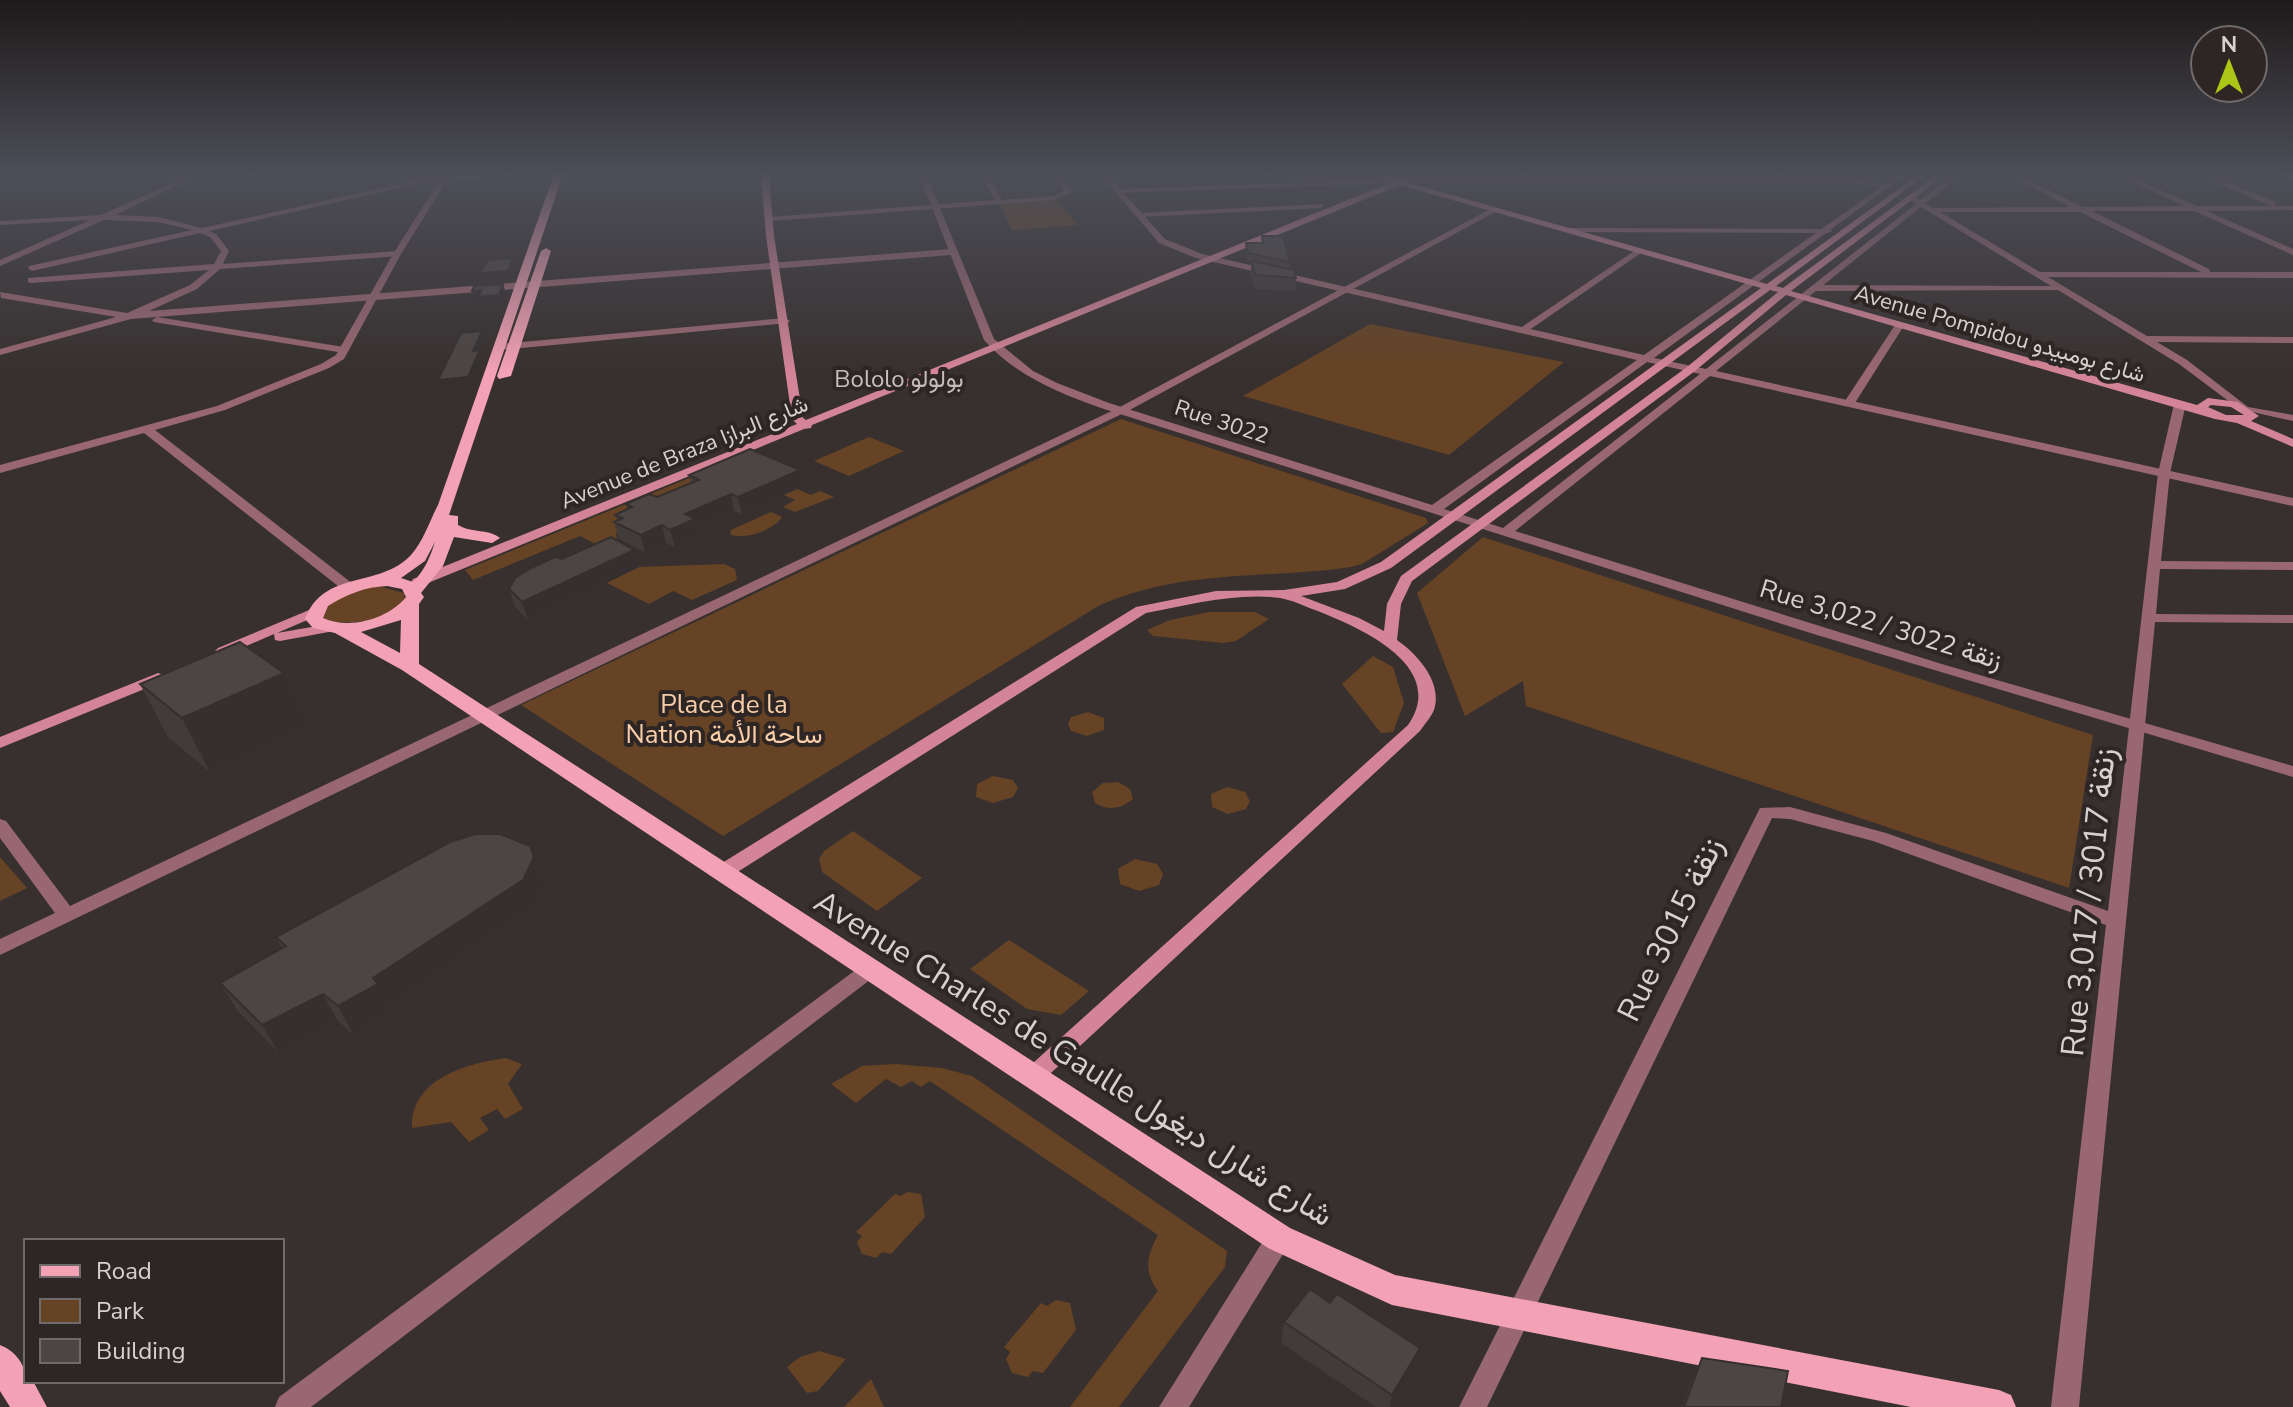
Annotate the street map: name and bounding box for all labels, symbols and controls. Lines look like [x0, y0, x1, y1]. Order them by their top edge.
north arrow [2189, 24, 2269, 104]
text: N [2221, 30, 2237, 60]
street label: Avenue Pompidou شارع بومبيدو [1851, 278, 2149, 390]
district label: Bololo بولولو [834, 363, 964, 395]
street label: Avenue de Braza شارع البرازا [556, 389, 813, 516]
street label: Rue 3022 [1171, 393, 1273, 451]
street label: Rue 3,022 / زنقة 3022 [1755, 571, 2006, 678]
park label: Place de la Nation ساحة الأمة [625, 687, 823, 752]
street label: Rue 3,017 / زنقة 3017 [2051, 746, 2126, 1058]
street label: Rue 3015 زنقة [1607, 830, 1734, 1029]
street label: Avenue Charles de Gaulle شارع شارل ديغول [806, 880, 1341, 1237]
legend [24, 1239, 284, 1383]
text: Road [96, 1255, 152, 1287]
text: Park [96, 1295, 145, 1327]
text: Building [96, 1335, 186, 1367]

